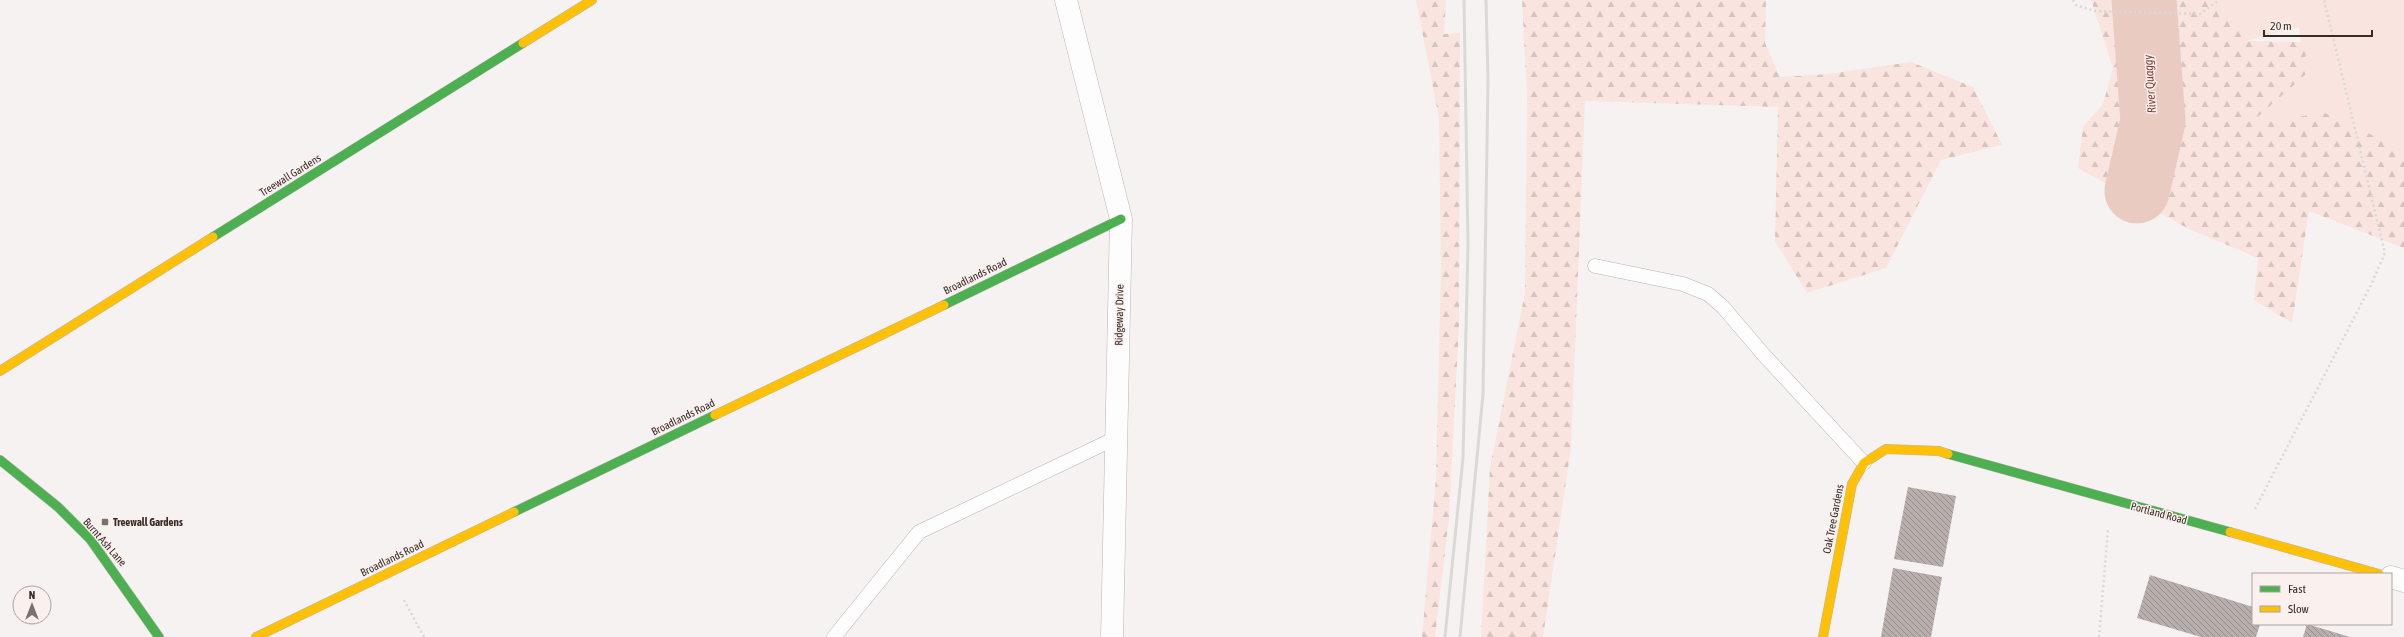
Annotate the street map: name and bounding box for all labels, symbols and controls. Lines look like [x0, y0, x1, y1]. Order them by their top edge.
scale bar [2264, 12, 2372, 38]
text: 20 m [2270, 19, 2292, 33]
water label: River Quaggy [2141, 54, 2159, 114]
street label: Treewall Gardens [257, 151, 323, 199]
street label: Broadlands Road [941, 255, 1009, 297]
street label: Ridgeway Drive [1112, 284, 1126, 346]
street label: Broadlands Road [649, 396, 717, 438]
street label: Oak Tree Gardens [1820, 483, 1846, 555]
street label: Portland Road [2130, 500, 2188, 526]
street label: Burnt Ash Lane [81, 516, 129, 568]
place label: Treewall Gardens [113, 516, 183, 528]
marker: Treewall Gardens [100, 517, 110, 527]
street label: Broadlands Road [358, 537, 426, 579]
legend [2252, 573, 2392, 625]
text: Fast [2288, 582, 2306, 596]
north arrow [12, 585, 52, 625]
text: N [29, 589, 35, 601]
text: Slow [2288, 602, 2309, 616]

